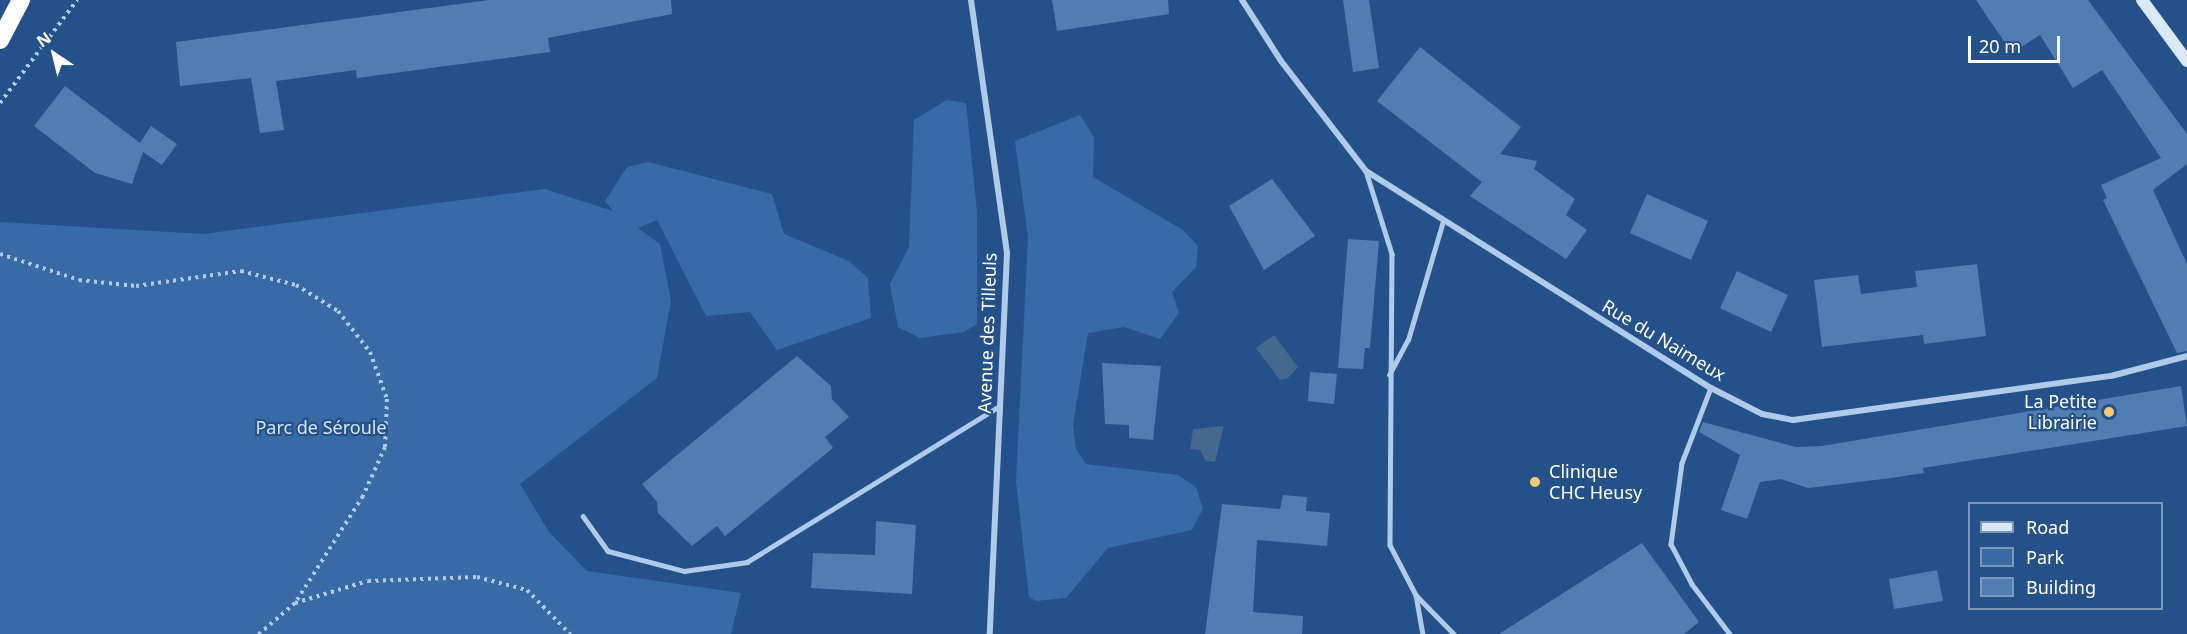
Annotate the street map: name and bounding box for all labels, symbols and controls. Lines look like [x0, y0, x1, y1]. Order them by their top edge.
north arrow [24, 24, 84, 84]
scale bar [1971, 24, 2062, 62]
text: N [32, 27, 55, 52]
text: 20 m [1979, 34, 2021, 58]
street label: Avenue des Tilleuls [973, 252, 1001, 414]
street label: Rue du Naimeux [1598, 295, 1730, 385]
place label: La Petite Librairie [2024, 391, 2097, 434]
marker: La Petite Librairie [2102, 405, 2116, 419]
park label: Parc de Séroule [255, 416, 387, 438]
place label: Clinique CHC Heusy [1549, 461, 1642, 504]
marker: Clinique CHC Heusy [1526, 473, 1544, 491]
legend [1968, 502, 2163, 610]
text: Road [2026, 515, 2069, 539]
text: Park [2026, 545, 2064, 569]
text: Building [2026, 575, 2096, 599]

